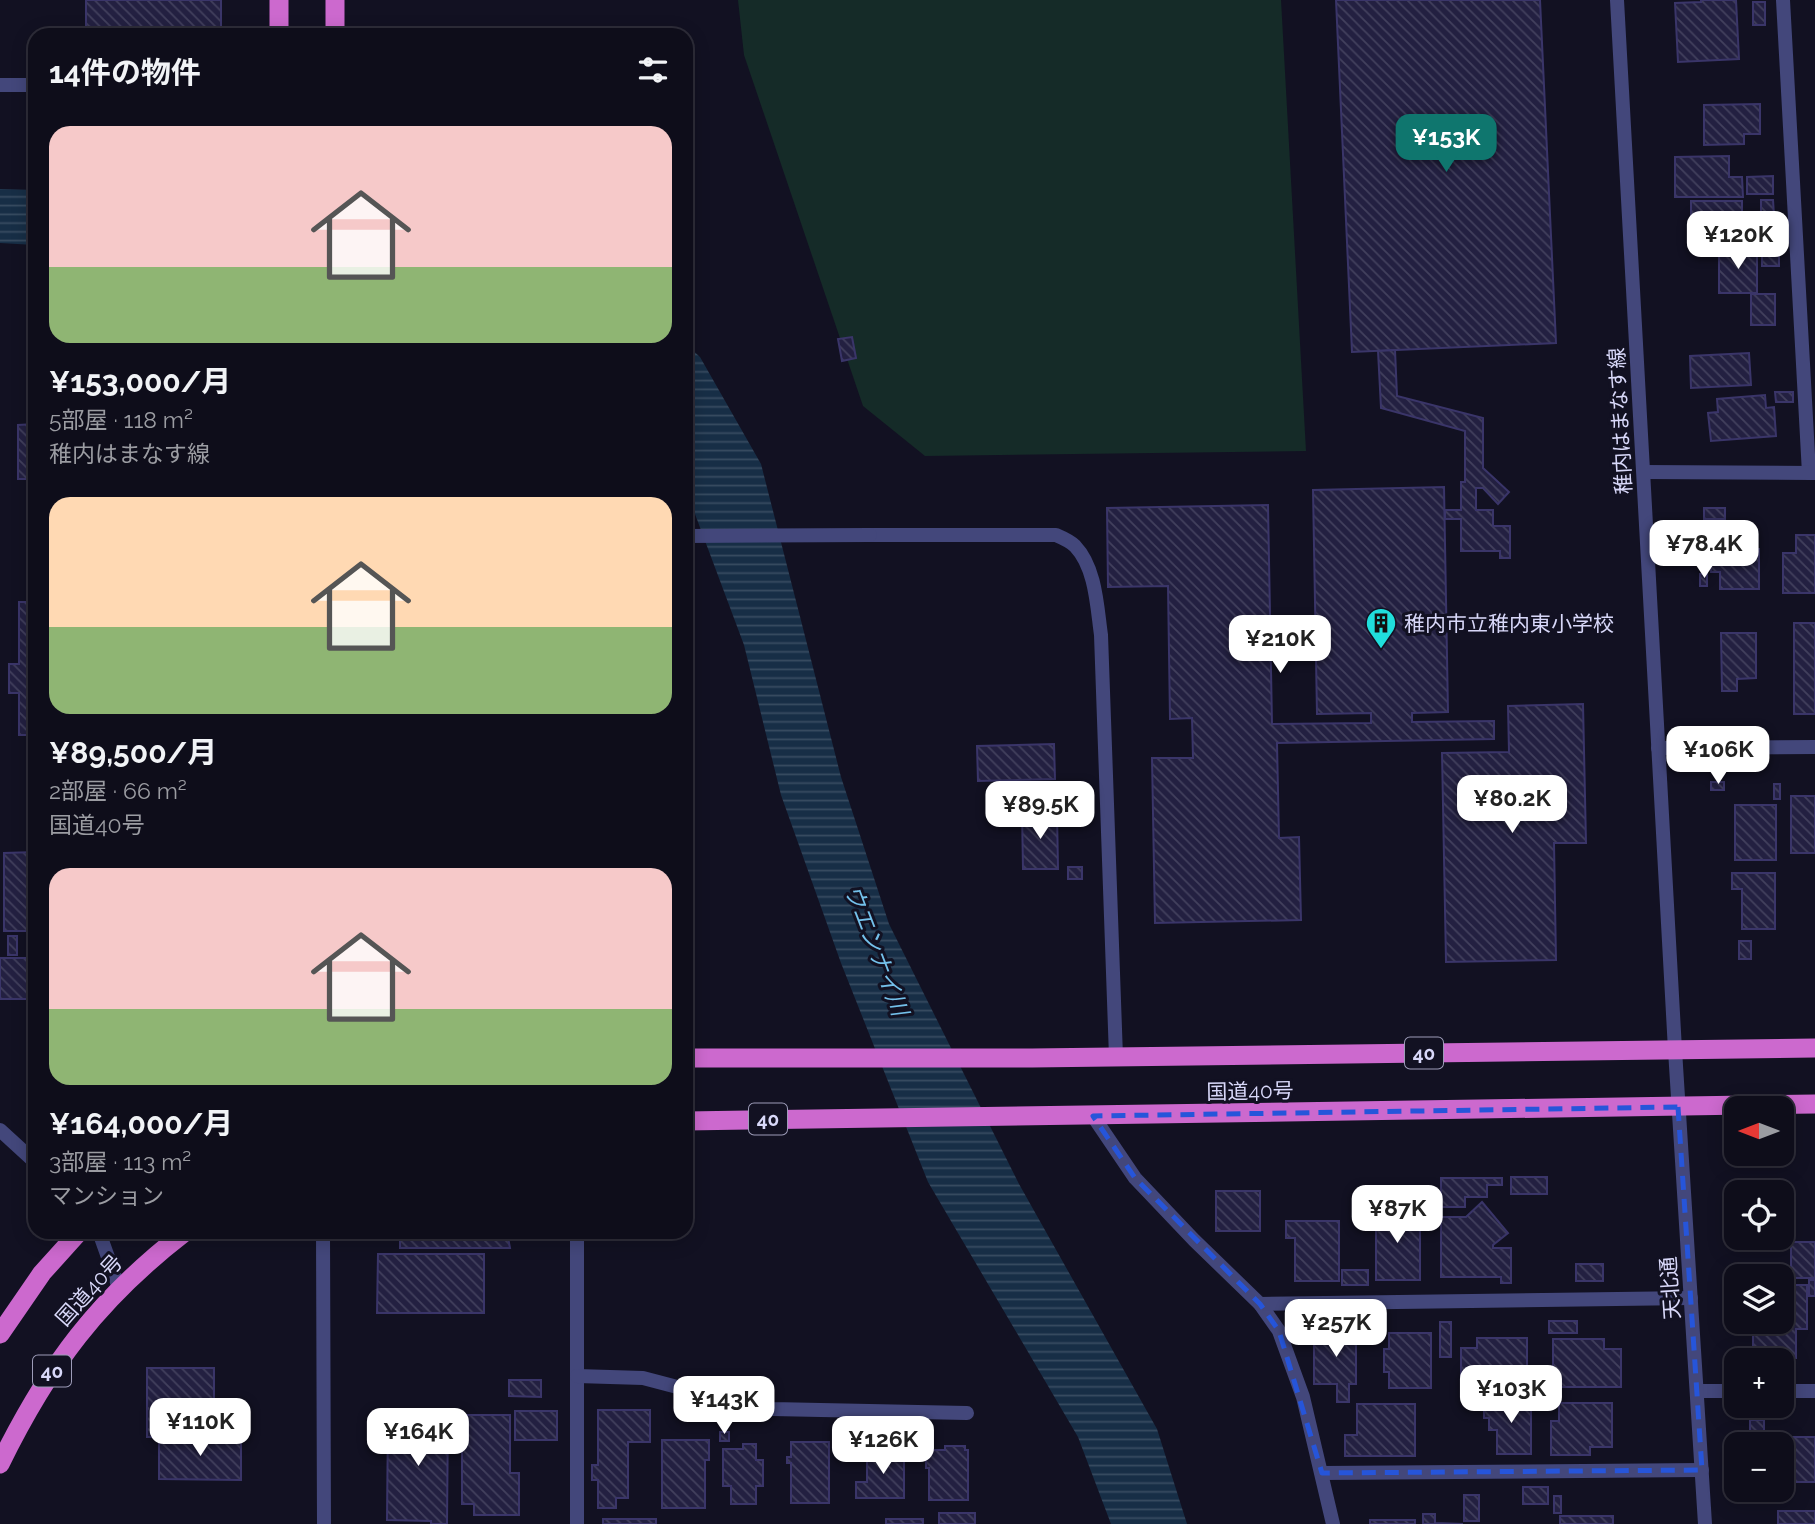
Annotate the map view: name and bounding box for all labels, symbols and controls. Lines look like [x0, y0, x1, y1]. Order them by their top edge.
icon: filters [634, 51, 672, 89]
text: 14件の物件 [49, 55, 201, 90]
pin: ¥153K [1397, 114, 1495, 174]
text: ¥153K [1412, 123, 1480, 150]
icon: home [298, 172, 424, 298]
pin: ¥120K [1689, 212, 1787, 271]
text: ¥120K [1703, 220, 1773, 247]
street label: 稚内はまなす線 [1604, 347, 1636, 495]
text: ¥153,000/月 [49, 364, 231, 399]
text: 5部屋 · 118 m² [49, 406, 193, 433]
text: 稚内はまなす線 [49, 440, 210, 467]
pin: ¥78.4K [1647, 520, 1761, 580]
text: ¥78.4K [1666, 529, 1742, 556]
icon: home [298, 543, 424, 669]
building icon: 稚内市立稚内東小学校 [1364, 606, 1398, 650]
place label: 稚内市立稚内東小学校 [1404, 611, 1614, 636]
pin: ¥210K [1231, 616, 1329, 675]
text: ¥210K [1245, 624, 1315, 651]
pin: ¥106K [1669, 726, 1767, 786]
text: ¥89,500/月 [49, 735, 217, 770]
text: ¥106K [1682, 735, 1754, 762]
pin: ¥80.2K [1455, 776, 1569, 835]
text: 2部屋 · 66 m² [49, 777, 187, 804]
pin: ¥89.5K [983, 782, 1097, 841]
text: ¥80.2K [1473, 784, 1551, 811]
text: ¥89.5K [1001, 790, 1079, 817]
text: 国道40号 [49, 811, 145, 838]
water label: ウエンナイ川 [840, 881, 915, 1022]
icon: home [298, 914, 424, 1040]
road number: 40 [1405, 1037, 1443, 1068]
street label: 国道40号 [1206, 1078, 1294, 1104]
north arrow [1724, 1096, 1794, 1166]
map controls [1724, 1096, 1794, 1502]
road number: 40 [749, 1104, 787, 1134]
text: ¥164,000/月 [49, 1106, 233, 1141]
text: 3部屋 · 113 m² [49, 1148, 191, 1175]
button: locate [1724, 1180, 1794, 1250]
text: マンション [49, 1182, 164, 1209]
pin: ¥87K [1356, 1186, 1438, 1245]
text: ¥87K [1368, 1194, 1426, 1221]
street label: 国道40号 [50, 1249, 128, 1331]
street label: 天北通 [1655, 1256, 1685, 1320]
button: layers [1724, 1264, 1794, 1334]
pin: ¥257K [1287, 1300, 1385, 1359]
text: ¥257K [1301, 1308, 1371, 1335]
button: + [1724, 1348, 1794, 1418]
road number: 40 [33, 1356, 71, 1386]
pin: ¥103K [1462, 1366, 1560, 1425]
text: ¥103K [1476, 1374, 1546, 1401]
pin: ¥143K [675, 1376, 773, 1436]
text: ¥143K [689, 1385, 759, 1412]
pin: ¥110K [151, 1398, 249, 1458]
text: ¥110K [166, 1407, 234, 1434]
pin: ¥164K [369, 1408, 467, 1468]
pin: ¥126K [834, 1416, 932, 1476]
text: ¥164K [383, 1417, 453, 1444]
text: ¥126K [848, 1425, 918, 1452]
button: − [1724, 1432, 1794, 1502]

